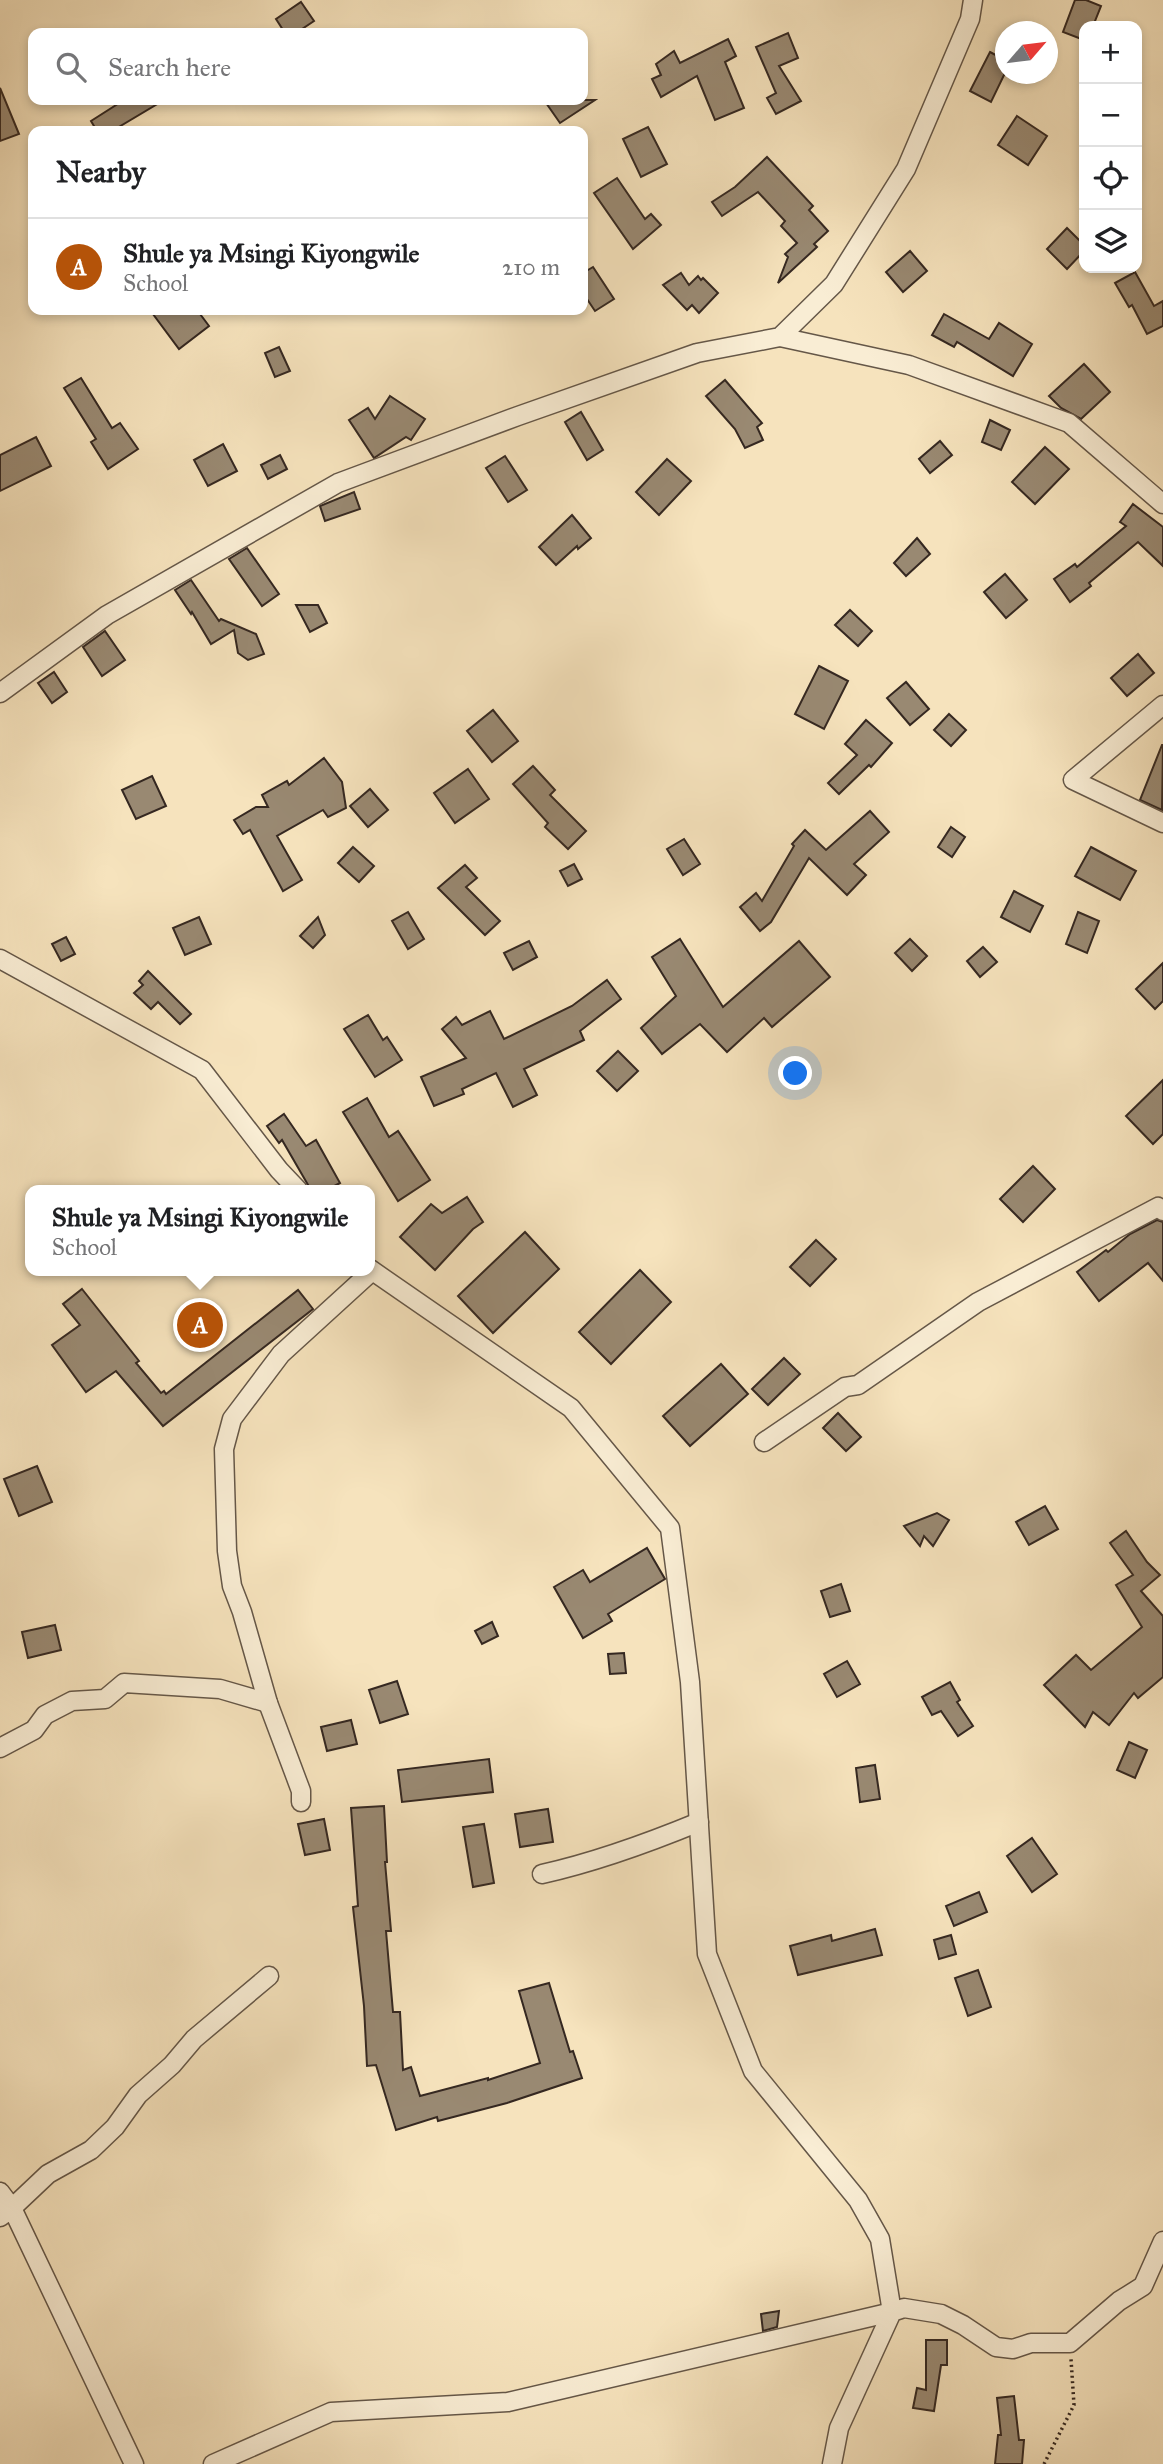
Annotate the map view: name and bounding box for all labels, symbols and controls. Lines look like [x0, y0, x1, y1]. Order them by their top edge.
north arrow [995, 21, 1058, 84]
map controls [1079, 21, 1142, 273]
button: + [1079, 21, 1142, 84]
search box [28, 28, 588, 105]
icon: search [52, 48, 90, 86]
text: Search here [108, 51, 231, 83]
button: − [1079, 84, 1142, 147]
button: locate [1079, 147, 1142, 210]
text: Nearby [56, 154, 146, 190]
button: layers [1079, 210, 1142, 273]
text: Shule ya Msingi Kiyongwile [123, 237, 419, 269]
text: A [71, 253, 87, 281]
text: 210 m [502, 253, 560, 281]
text: School [123, 269, 188, 297]
your location [778, 1056, 812, 1090]
popup [25, 1185, 375, 1276]
text: Shule ya Msingi Kiyongwile [52, 1201, 348, 1233]
text: School [52, 1233, 117, 1261]
pin: A [177, 1299, 223, 1351]

